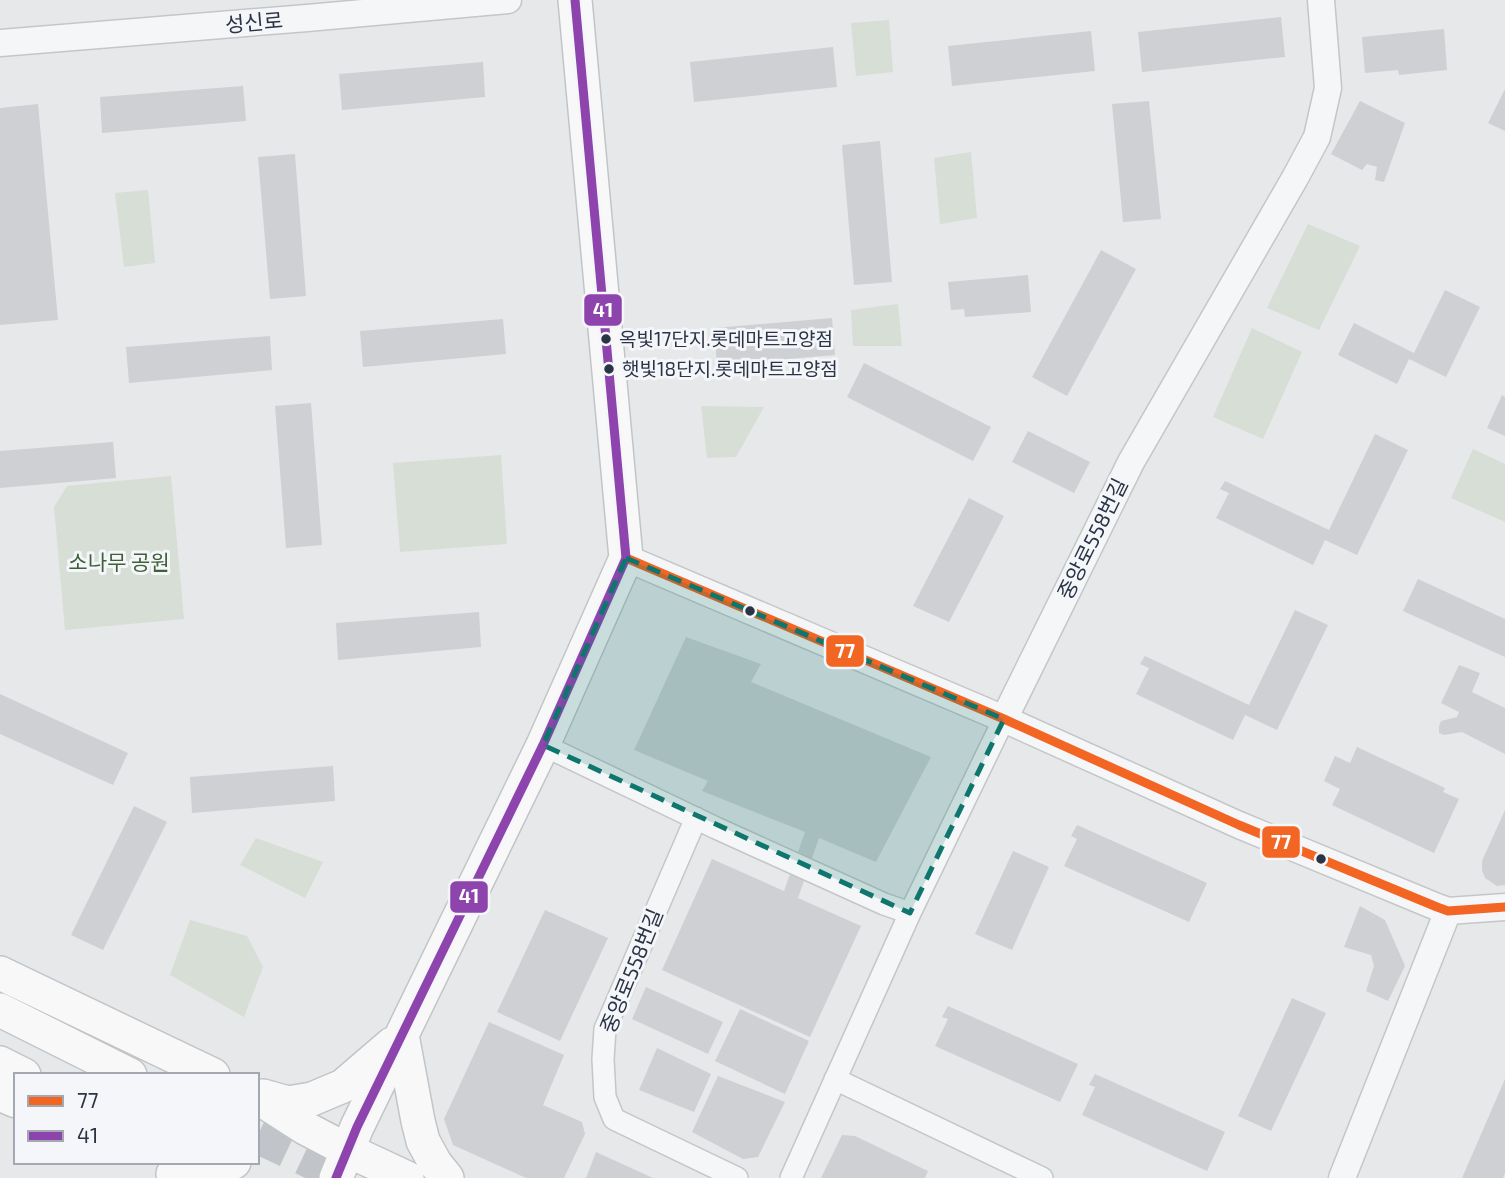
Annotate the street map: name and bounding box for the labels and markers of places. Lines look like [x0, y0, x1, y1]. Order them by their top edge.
place label: 옥빛17단지.롯데마트고양점 [619, 327, 833, 350]
marker: 옥빛17단지.롯데마트고양점 [599, 332, 613, 346]
place label: 햇빛18단지.롯데마트고양점 [622, 357, 838, 380]
marker: 햇빛18단지.롯데마트고양점 [602, 362, 616, 376]
unlabelled marker [743, 604, 757, 618]
unlabelled marker [1314, 852, 1328, 866]

